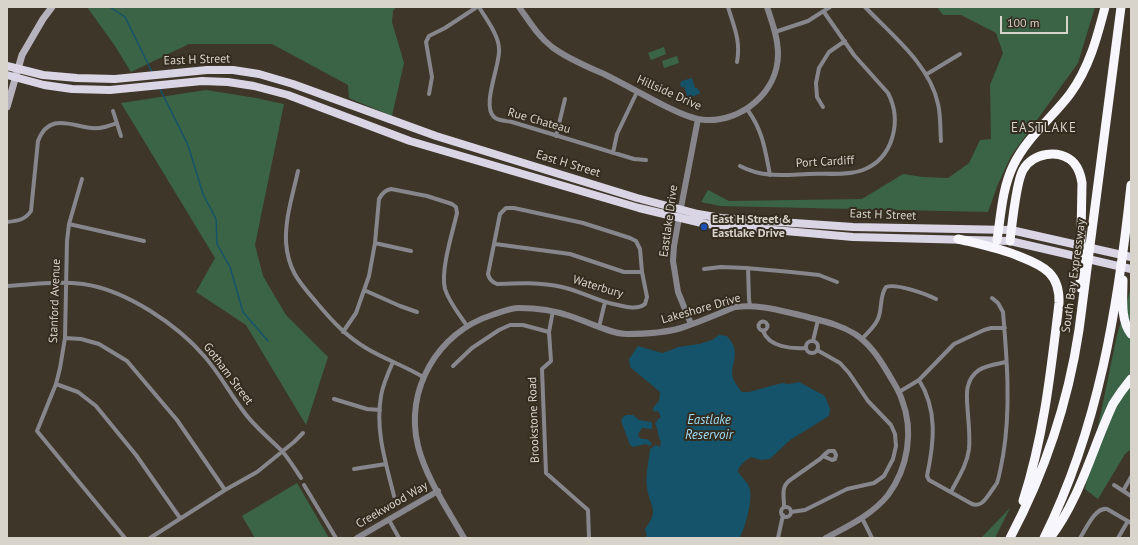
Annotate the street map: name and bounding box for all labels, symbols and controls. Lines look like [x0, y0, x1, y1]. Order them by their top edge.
scale bar [1002, 8, 1070, 34]
text: 100 m [1007, 15, 1040, 30]
street label: East H Street [163, 52, 231, 68]
street label: Hillside Drive [634, 72, 704, 114]
street label: Rue Chateau [506, 105, 572, 137]
district label: EASTLAKE [1011, 120, 1077, 136]
street label: East H Street [534, 147, 602, 181]
street label: Port Cardiff [795, 153, 855, 171]
street label: Eastlake Drive [657, 184, 681, 258]
street label: East H Street [849, 207, 917, 223]
place label: East H Street & Eastlake Drive [712, 213, 791, 241]
street label: South Bay Expressway [1059, 218, 1089, 334]
marker: East H Street & Eastlake Drive [699, 222, 709, 232]
street label: Stanford Avenue [46, 259, 64, 343]
street label: Waterbury [571, 272, 625, 302]
street label: Lakeshore Drive [660, 291, 742, 327]
street label: Gotham Street [200, 340, 256, 408]
street label: Brookstone Road [525, 377, 543, 463]
water label: Eastlake Reservoir [685, 412, 733, 443]
street label: Creekwood Way [353, 479, 431, 531]

